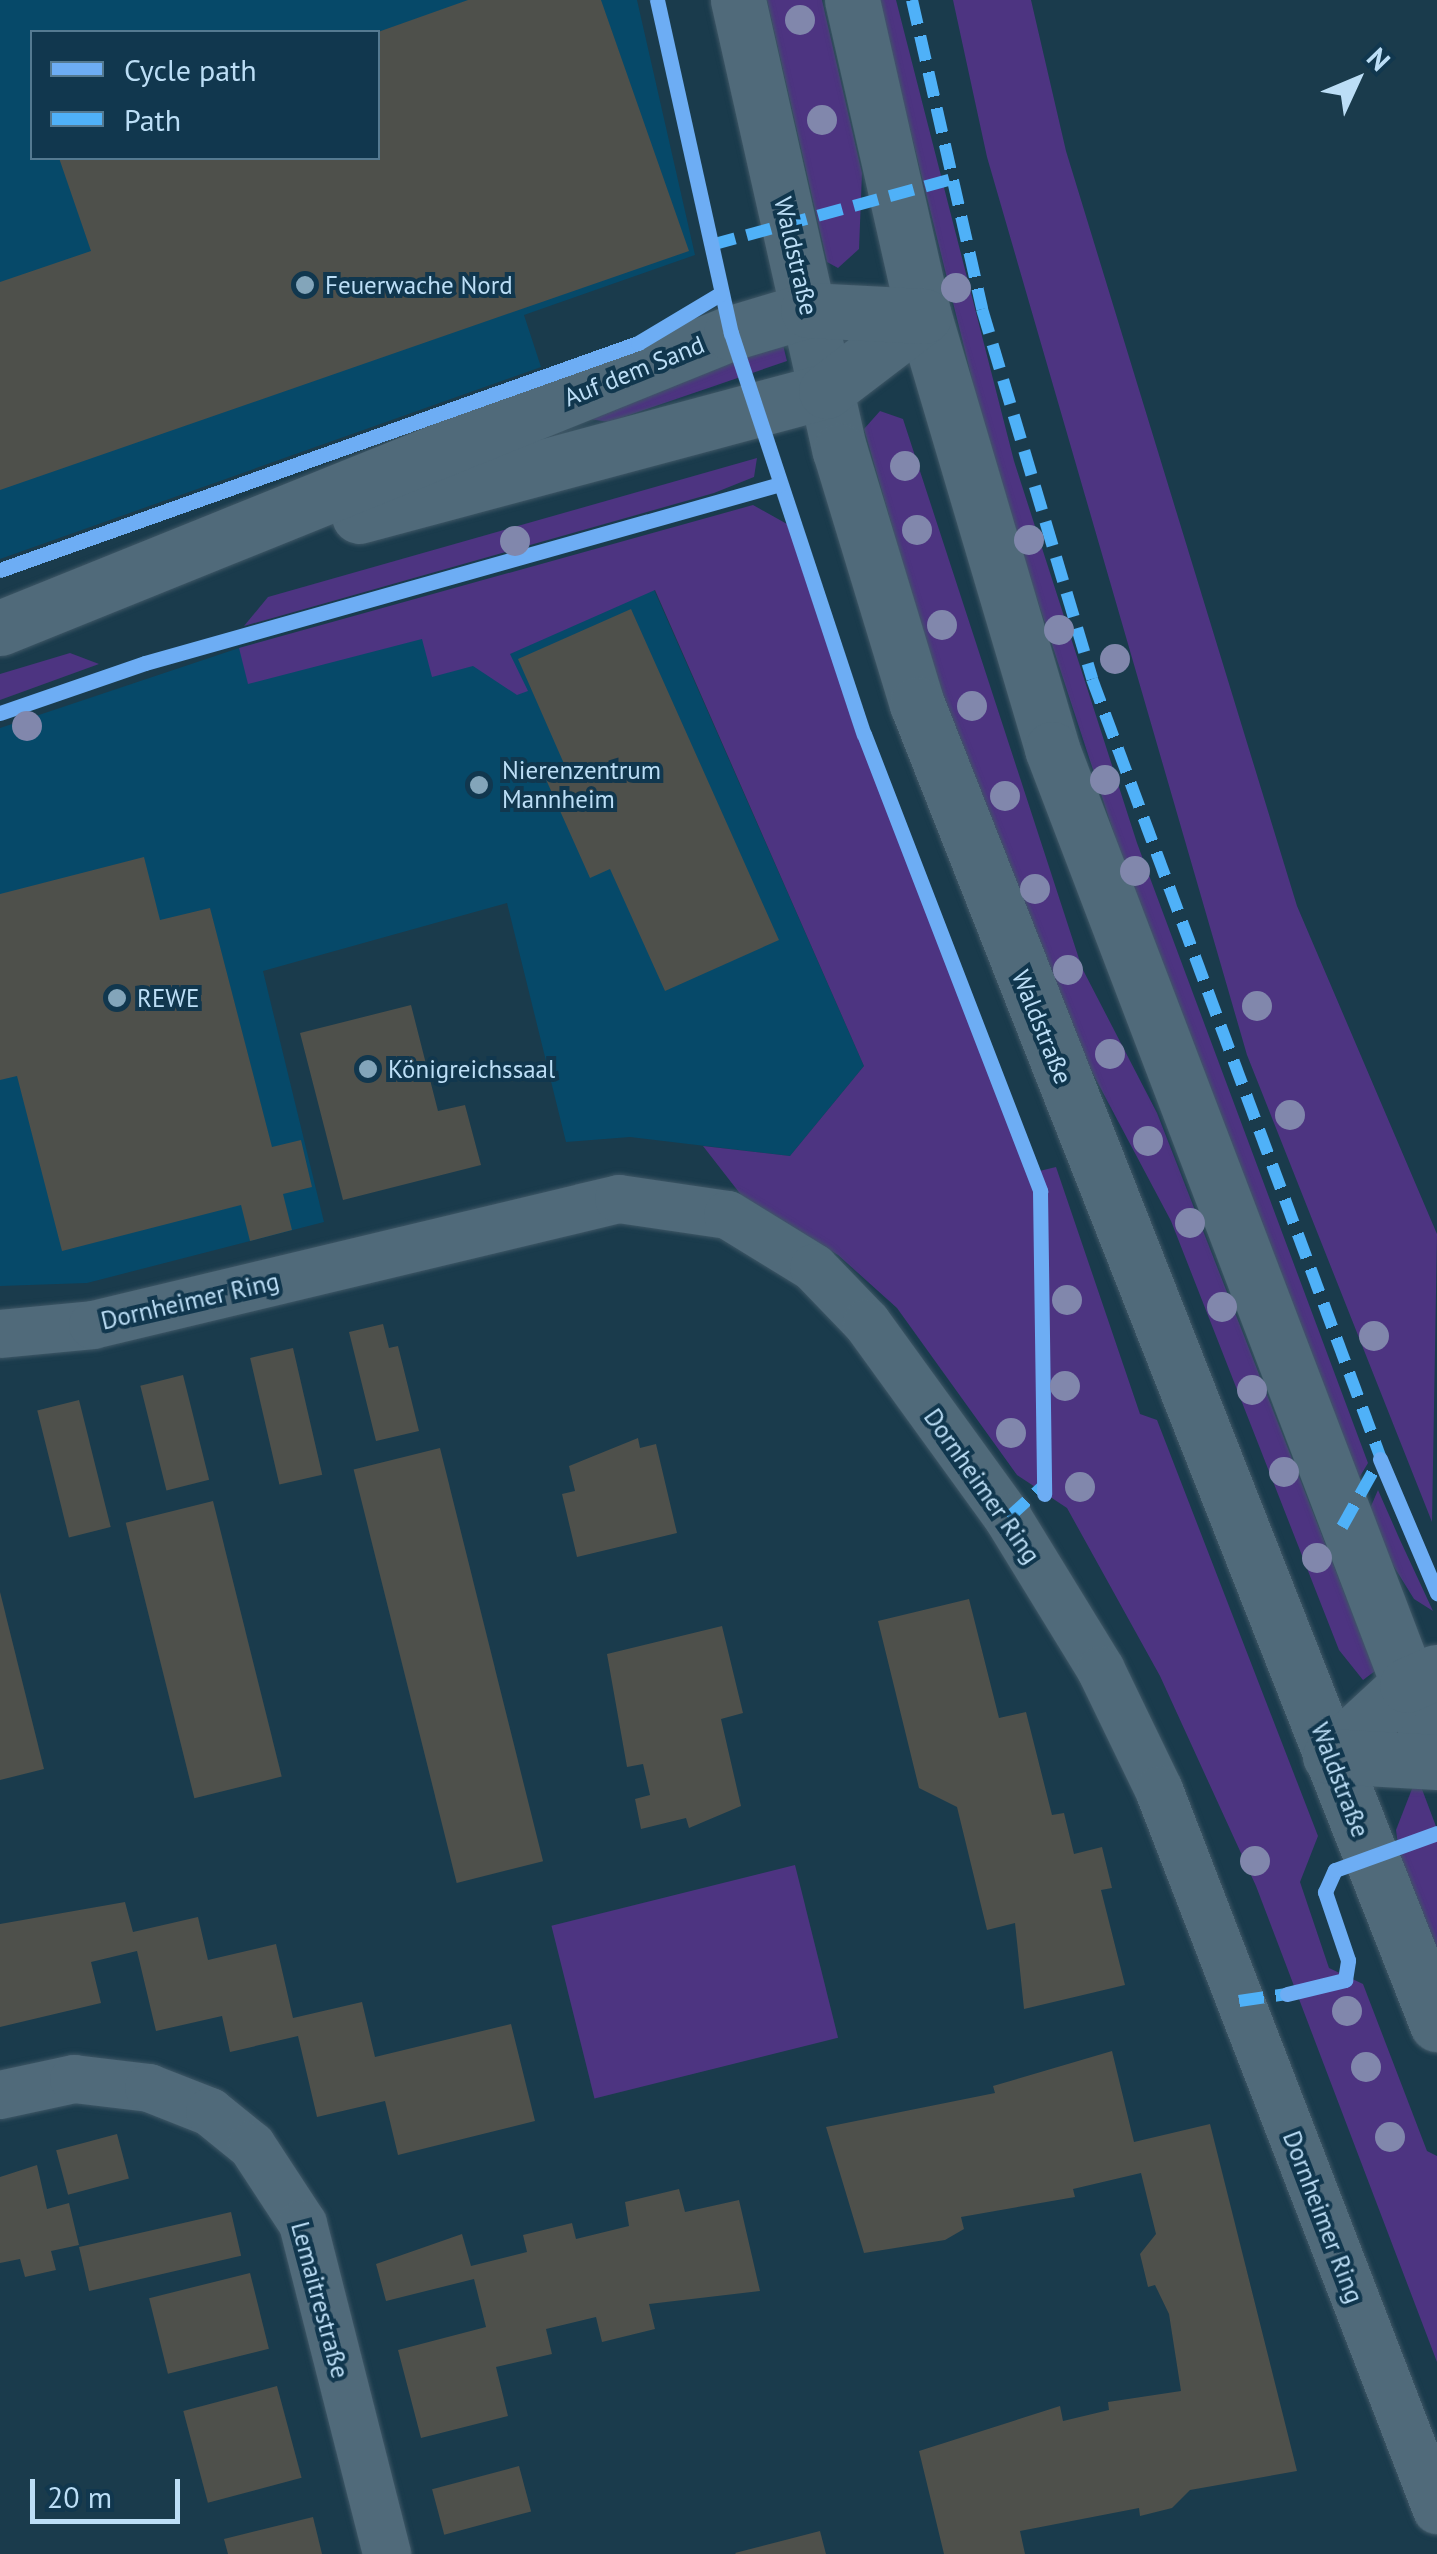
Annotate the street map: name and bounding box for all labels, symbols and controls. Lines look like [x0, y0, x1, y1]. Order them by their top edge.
legend [30, 30, 380, 160]
north arrow [1307, 30, 1407, 130]
text: N [1359, 39, 1399, 78]
text: Cycle path [124, 50, 257, 89]
text: Path [124, 100, 181, 139]
street label: Waldstraße [768, 194, 824, 318]
place label: Feuerwache Nord [325, 270, 513, 300]
marker: Feuerwache Nord [294, 274, 316, 296]
street label: Auf dem Sand [559, 329, 709, 413]
place label: Nierenzentrum Mannheim [502, 756, 661, 815]
marker: Nierenzentrum Mannheim [466, 772, 492, 798]
street label: Waldstraße [1006, 966, 1078, 1088]
place label: REWE [137, 983, 199, 1013]
marker: REWE [106, 987, 128, 1009]
place label: Königreichssaal [388, 1054, 555, 1084]
marker: Königreichssaal [357, 1058, 379, 1080]
street label: Dornheimer Ring [98, 1266, 282, 1336]
street label: Dornheimer Ring [918, 1403, 1046, 1569]
street label: Waldstraße [1304, 1719, 1376, 1841]
street label: Dornheimer Ring [1276, 2127, 1370, 2307]
street label: Lemaitrestraße [285, 2219, 355, 2381]
scale bar [35, 2459, 185, 2521]
text: 20 m [47, 2477, 112, 2516]

